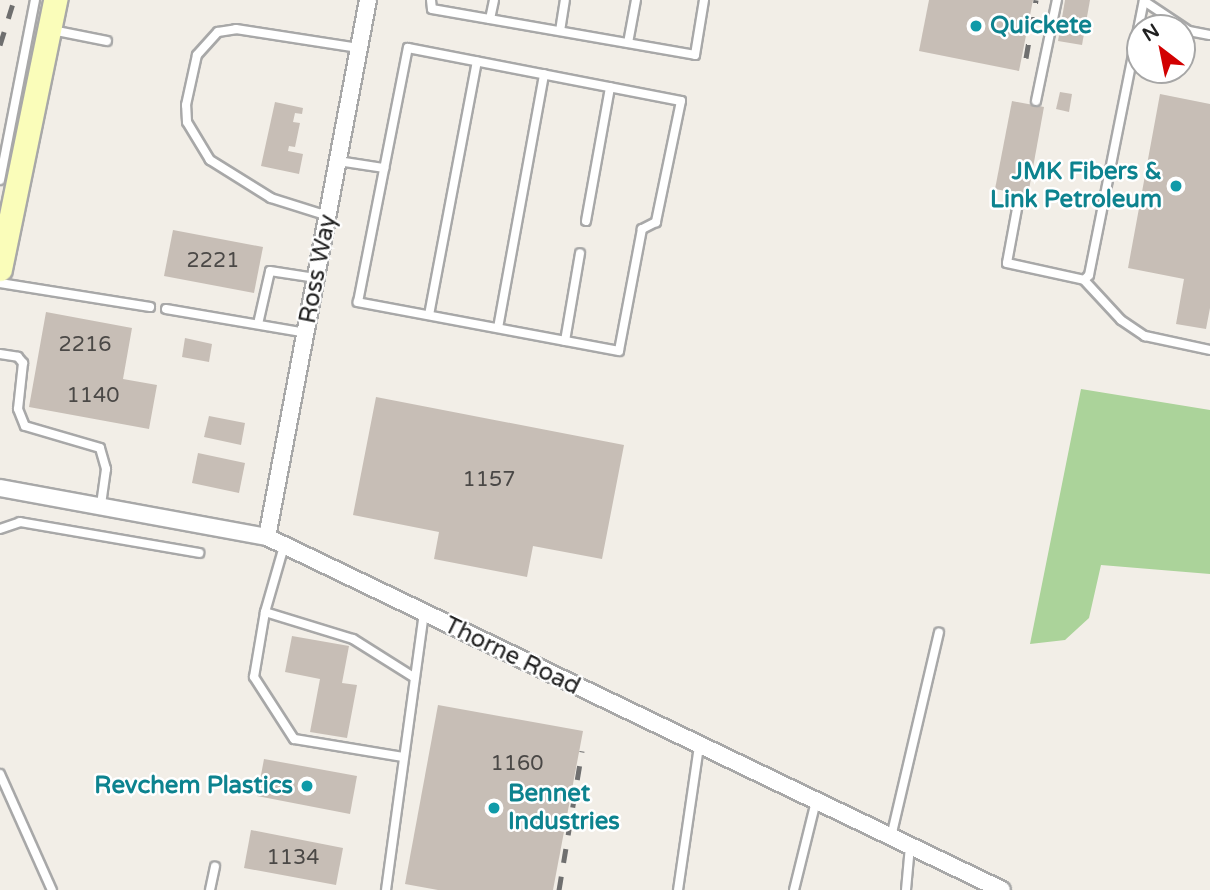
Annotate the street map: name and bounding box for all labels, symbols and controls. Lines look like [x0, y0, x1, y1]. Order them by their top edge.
place label: Quickete [990, 12, 1092, 40]
north arrow [1126, 14, 1196, 84]
marker: Quickete [968, 18, 984, 34]
text: N [1139, 20, 1163, 46]
place label: JMK Fibers & Link Petroleum [990, 158, 1162, 214]
marker: JMK Fibers & Link Petroleum [1168, 178, 1184, 194]
street label: Ross Way [293, 212, 343, 326]
house number: 2221 [187, 248, 239, 274]
house number: 2216 [59, 332, 111, 358]
house number: 1140 [67, 383, 119, 409]
house number: 1157 [463, 467, 515, 493]
street label: Thorne Road [439, 611, 585, 701]
house number: 1160 [491, 751, 543, 777]
place label: Revchem Plastics [94, 772, 293, 800]
marker: Revchem Plastics [299, 778, 315, 794]
place label: Bennet Industries [508, 780, 620, 836]
marker: Bennet Industries [486, 800, 502, 816]
house number: 1134 [267, 845, 319, 871]

